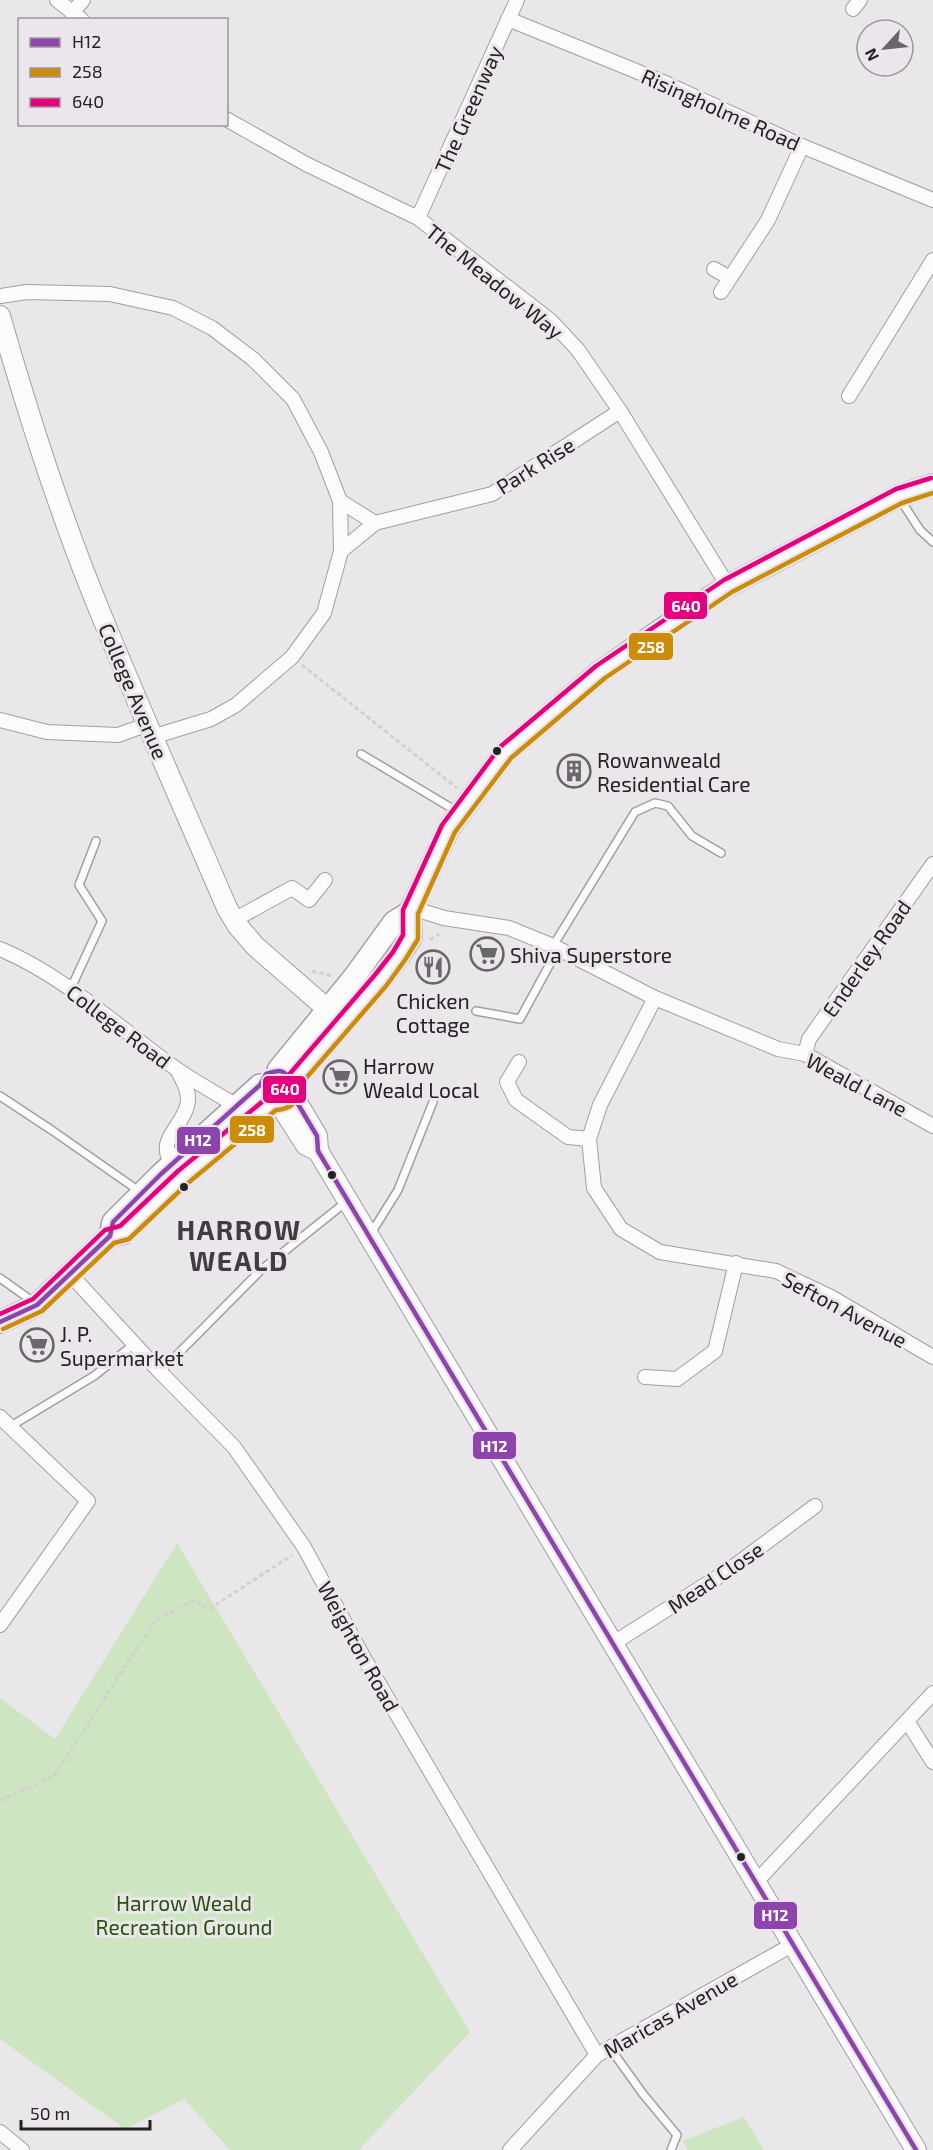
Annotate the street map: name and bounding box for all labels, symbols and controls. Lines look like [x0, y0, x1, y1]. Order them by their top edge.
legend [18, 18, 228, 126]
north arrow [855, 18, 915, 78]
text: H12 [72, 30, 101, 52]
street label: The Greenway [429, 42, 507, 176]
text: N [860, 46, 882, 65]
text: 258 [72, 60, 103, 82]
street label: Risingholme Road [638, 63, 804, 155]
text: 640 [72, 90, 104, 112]
street label: The Meadow Way [421, 218, 569, 344]
street label: Park Rise [491, 431, 579, 499]
line badge: 640 [663, 591, 708, 620]
text: 640 [671, 596, 701, 615]
street label: College Avenue [94, 619, 174, 763]
line badge: 258 [628, 632, 674, 661]
text: 258 [637, 637, 665, 656]
unlabelled marker [491, 745, 503, 757]
place label: Rowanweald Residential Care [597, 747, 751, 796]
building icon: Rowanweald Residential Care [556, 753, 592, 789]
street label: Enderley Road [817, 895, 915, 1021]
supermarket icon: Shiva Superstore [469, 936, 505, 972]
place label: Shiva Superstore [510, 942, 672, 967]
restaurant icon: Chicken Cottage [415, 949, 451, 985]
street label: College Road [62, 979, 176, 1073]
place label: Chicken Cottage [396, 988, 470, 1037]
street label: Weald Lane [802, 1047, 912, 1121]
place label: Harrow Weald Local [363, 1053, 480, 1102]
supermarket icon: Harrow Weald Local [322, 1059, 358, 1095]
line badge: 640 [262, 1075, 307, 1104]
text: 640 [270, 1079, 300, 1098]
line badge: 258 [229, 1115, 275, 1144]
text: 258 [238, 1120, 266, 1139]
line badge: H12 [176, 1126, 221, 1155]
text: H12 [184, 1130, 212, 1149]
unlabelled marker [326, 1169, 338, 1181]
unlabelled marker [178, 1181, 190, 1193]
district label: HARROW WEALD [176, 1213, 302, 1276]
street label: Sefton Avenue [778, 1266, 912, 1352]
place label: J. P. Supermarket [60, 1321, 184, 1370]
supermarket icon: J. P. Supermarket [19, 1327, 55, 1363]
line badge: H12 [472, 1431, 517, 1460]
text: H12 [480, 1436, 508, 1455]
street label: Mead Close [662, 1536, 768, 1618]
street label: Weighton Road [313, 1576, 405, 1716]
unlabelled marker [735, 1851, 747, 1863]
park label: Harrow Weald Recreation Ground [96, 1890, 272, 1939]
line badge: H12 [753, 1901, 798, 1930]
text: H12 [761, 1905, 789, 1924]
street label: Maricas Avenue [599, 1966, 741, 2062]
scale bar [21, 2093, 150, 2131]
text: 50 m [30, 2102, 70, 2124]

